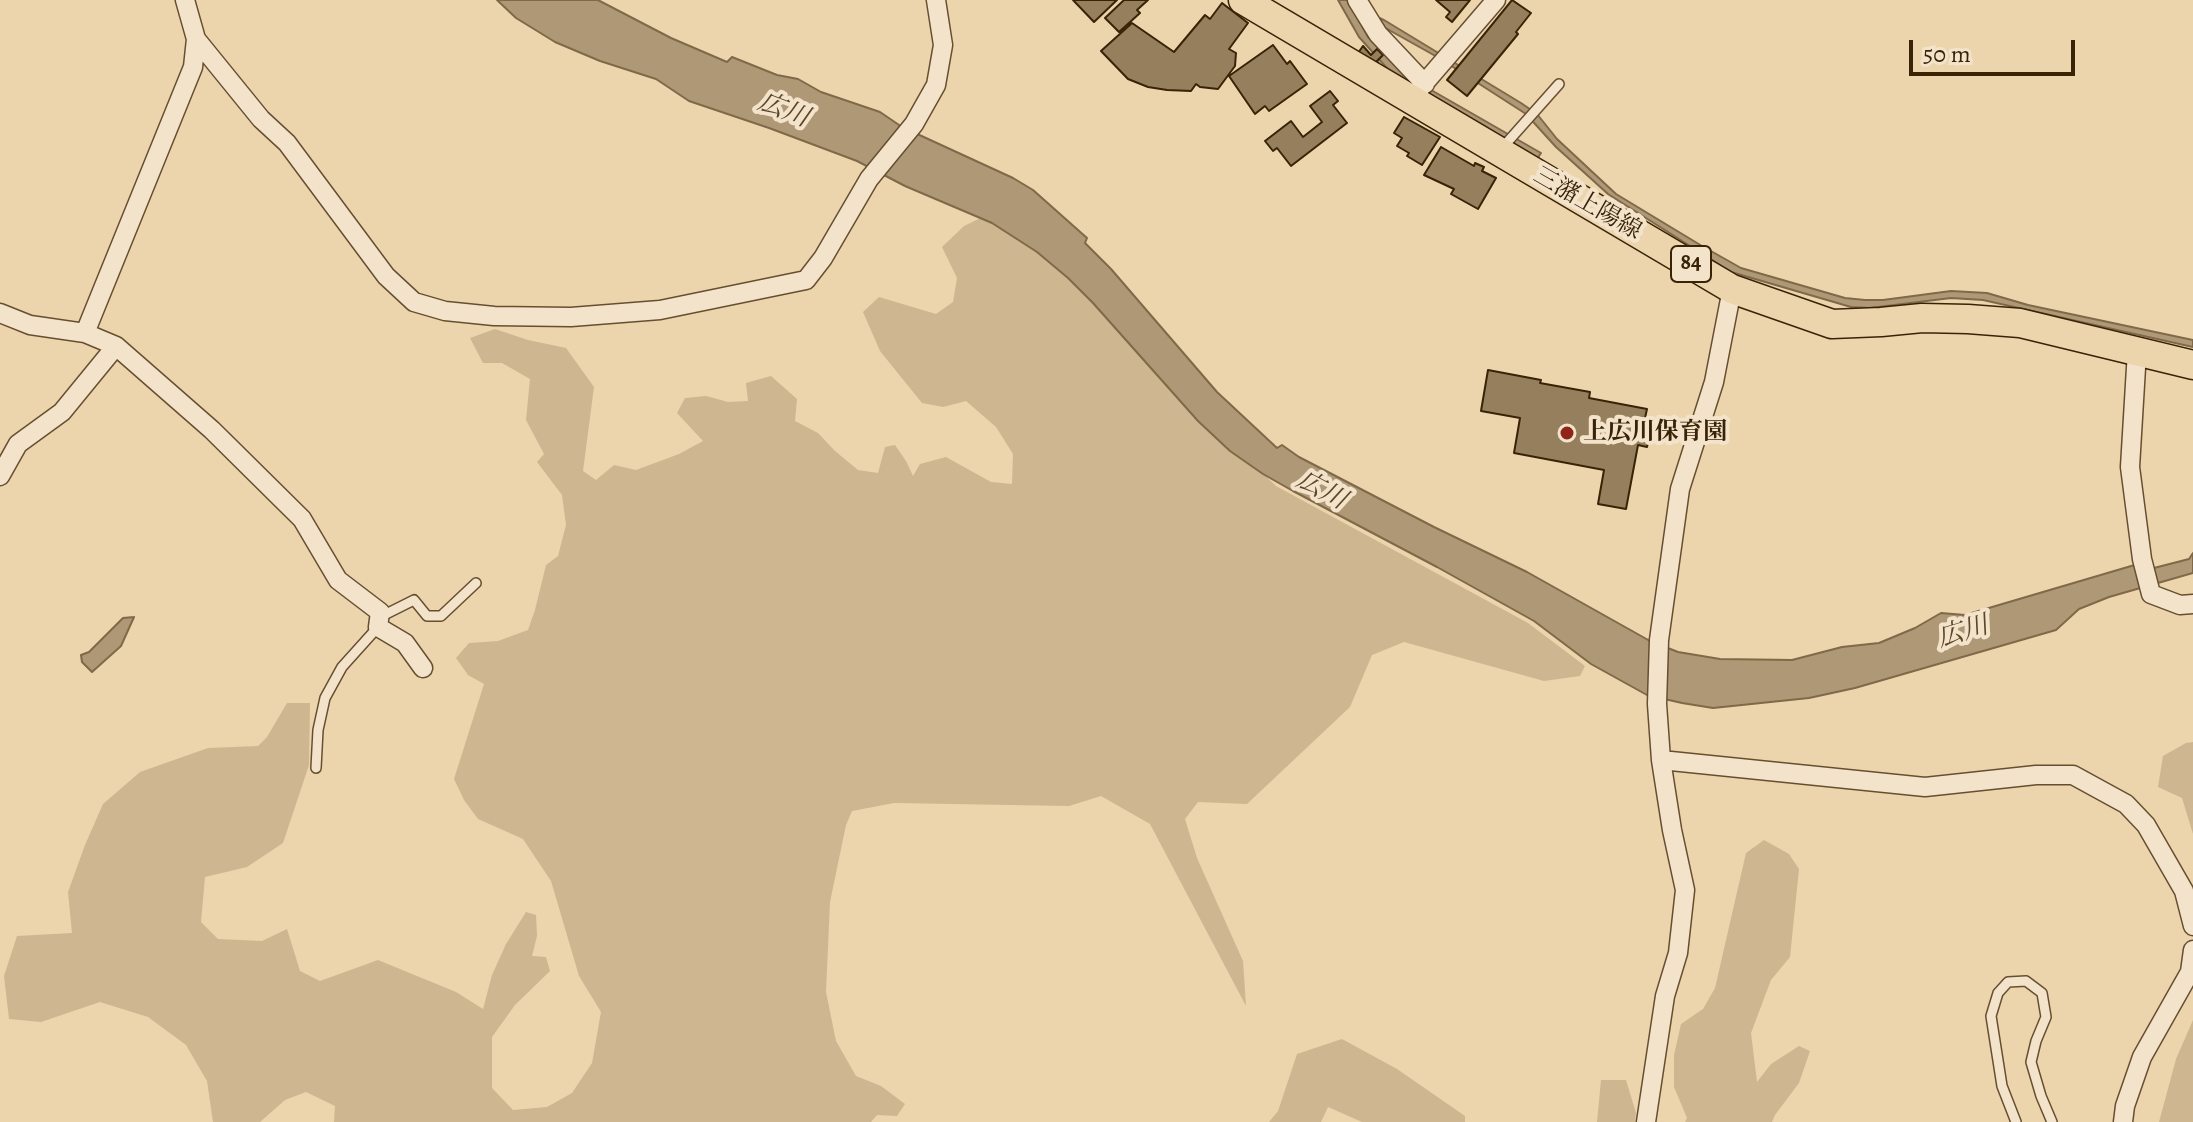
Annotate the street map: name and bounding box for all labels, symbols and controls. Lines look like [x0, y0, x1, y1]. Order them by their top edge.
scale bar [1913, 24, 2079, 74]
text: 50 m [1923, 38, 1971, 70]
water label: 広川 [753, 87, 813, 135]
street label: 三潴上陽線 [1528, 162, 1646, 246]
road number: 84 [1671, 246, 1711, 282]
place label: 上広川保育園 [1583, 419, 1727, 447]
marker: 上広川保育園 [1558, 424, 1576, 442]
water label: 広川 [1291, 465, 1351, 517]
water label: 広川 [1934, 610, 1992, 656]

